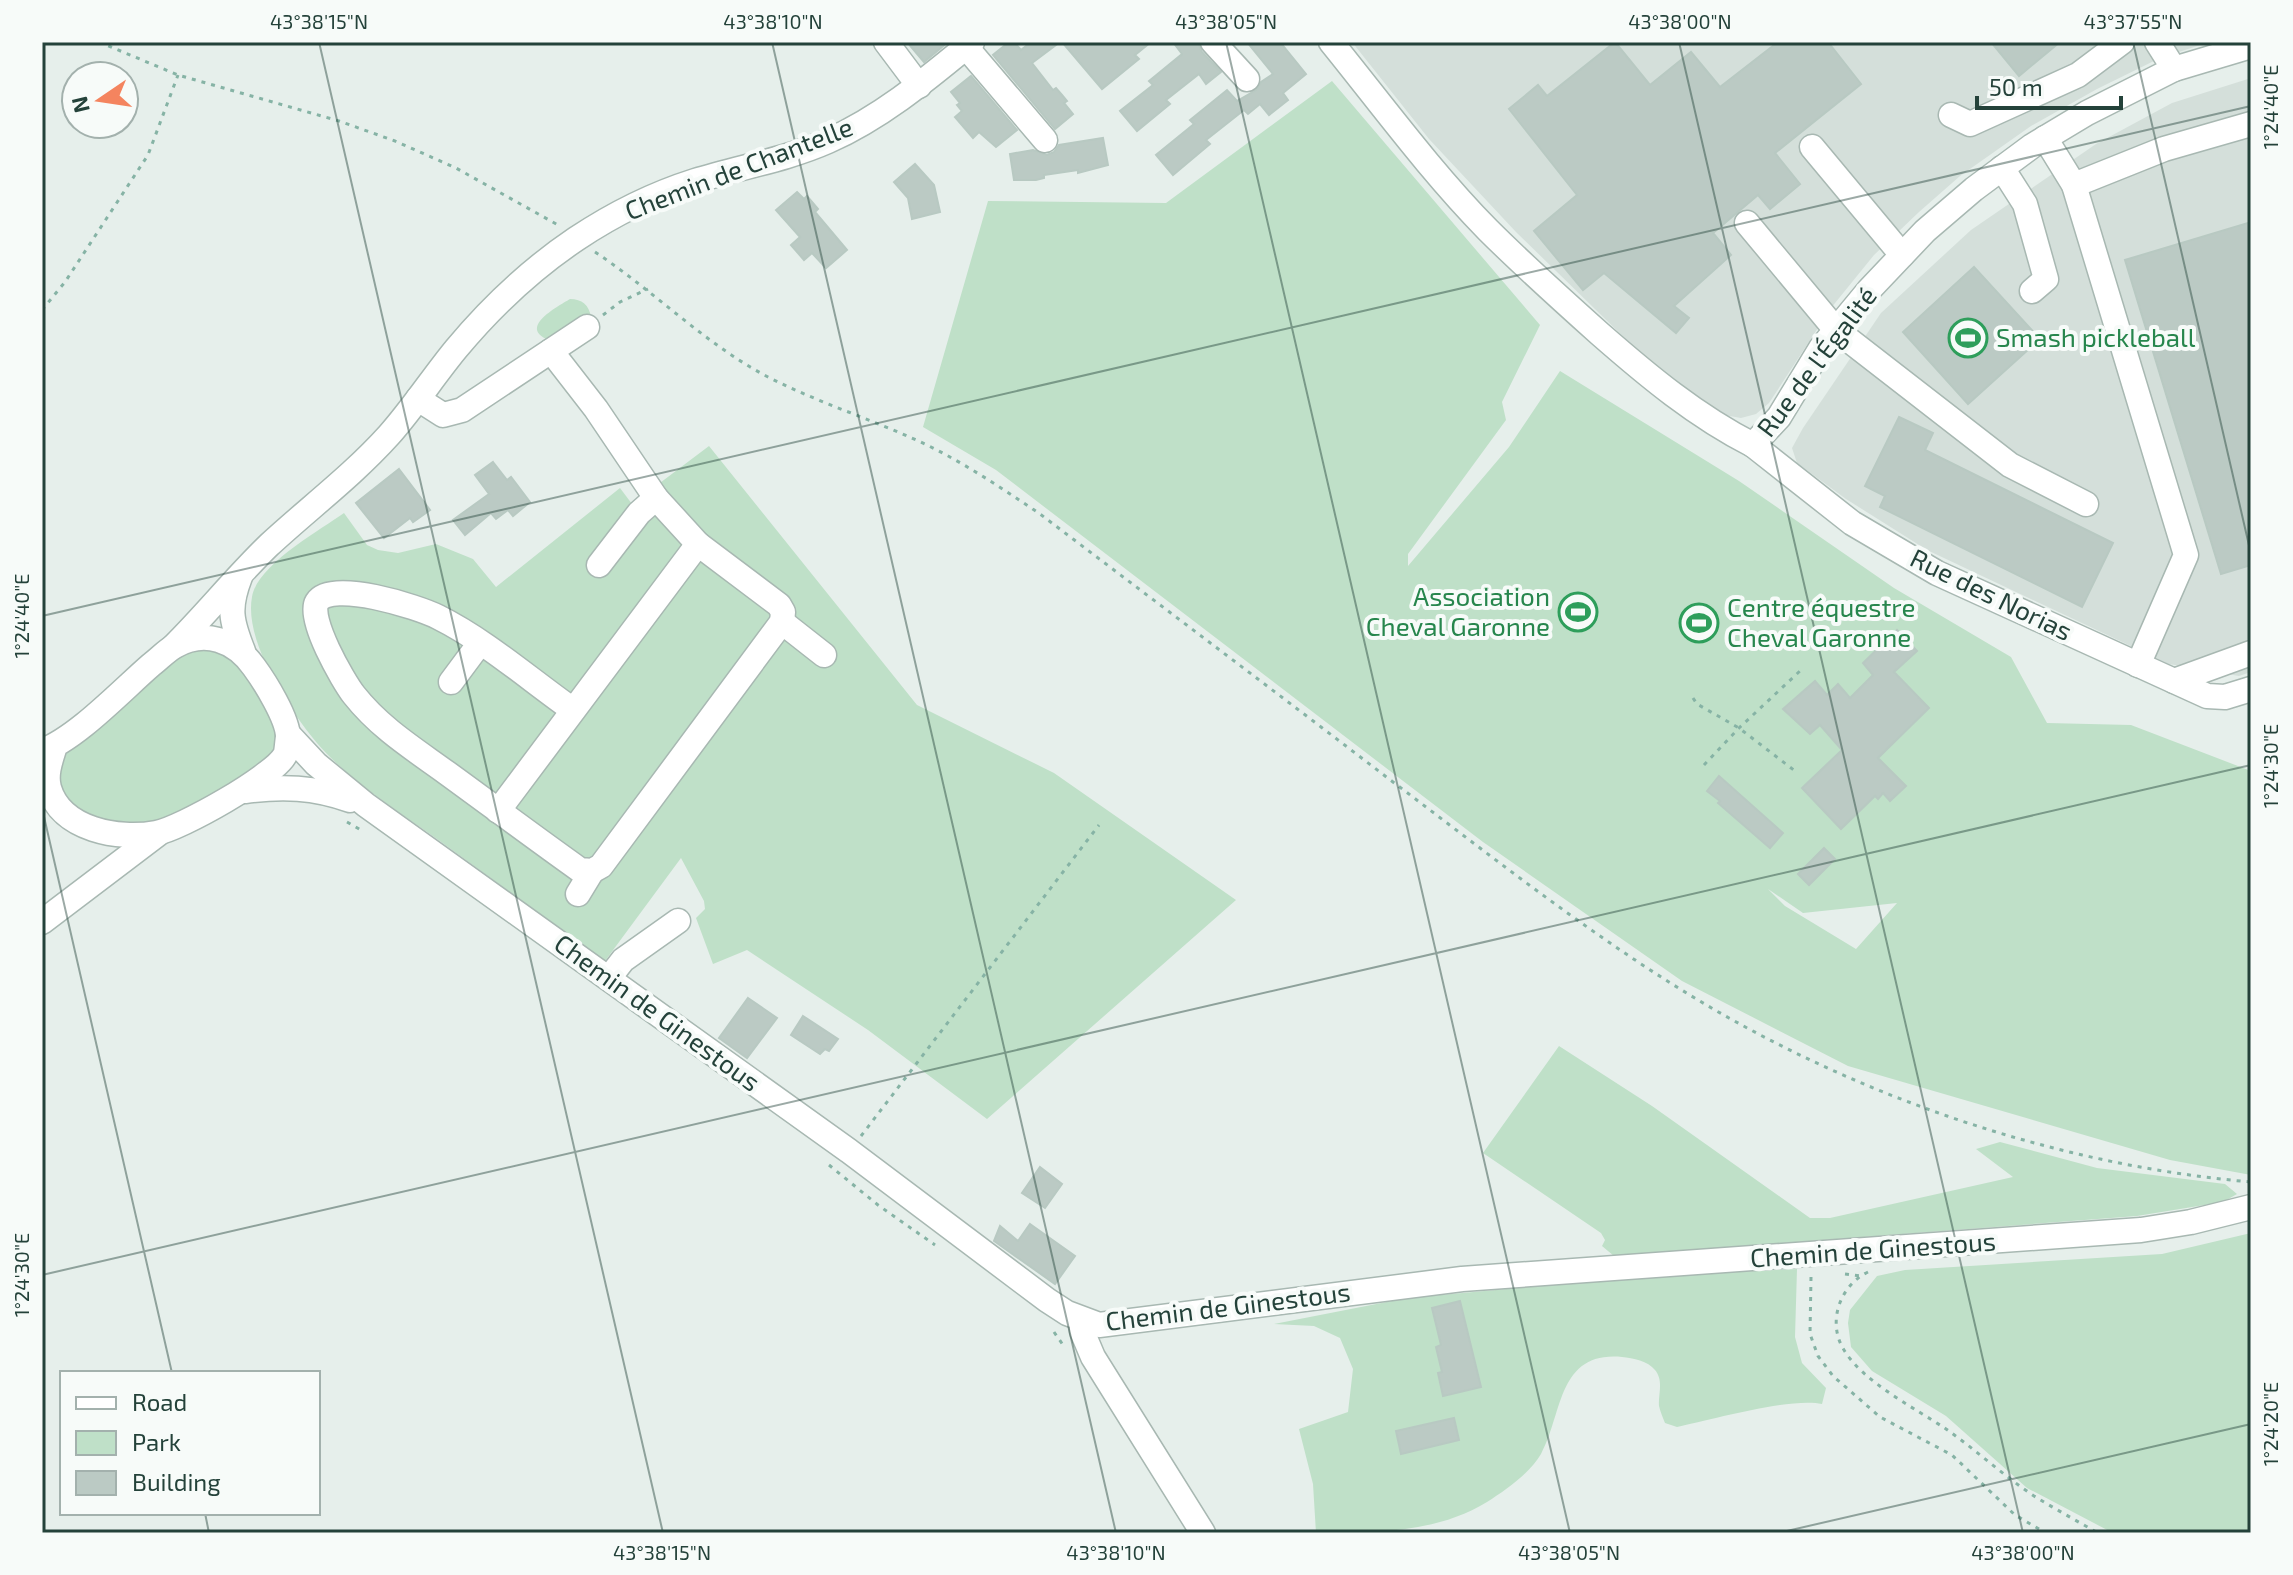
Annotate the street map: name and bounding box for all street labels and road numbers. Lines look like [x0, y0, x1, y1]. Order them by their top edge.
street label: Chemin de Chantelle [620, 110, 857, 225]
street label: Rue de l'Égalité [1749, 280, 1882, 442]
street label: Rue des Norias [1906, 541, 2078, 646]
street label: Chemin de Ginestous [549, 927, 767, 1097]
street label: Chemin de Ginestous [1749, 1224, 1997, 1273]
street label: Chemin de Ginestous [1104, 1275, 1352, 1336]

